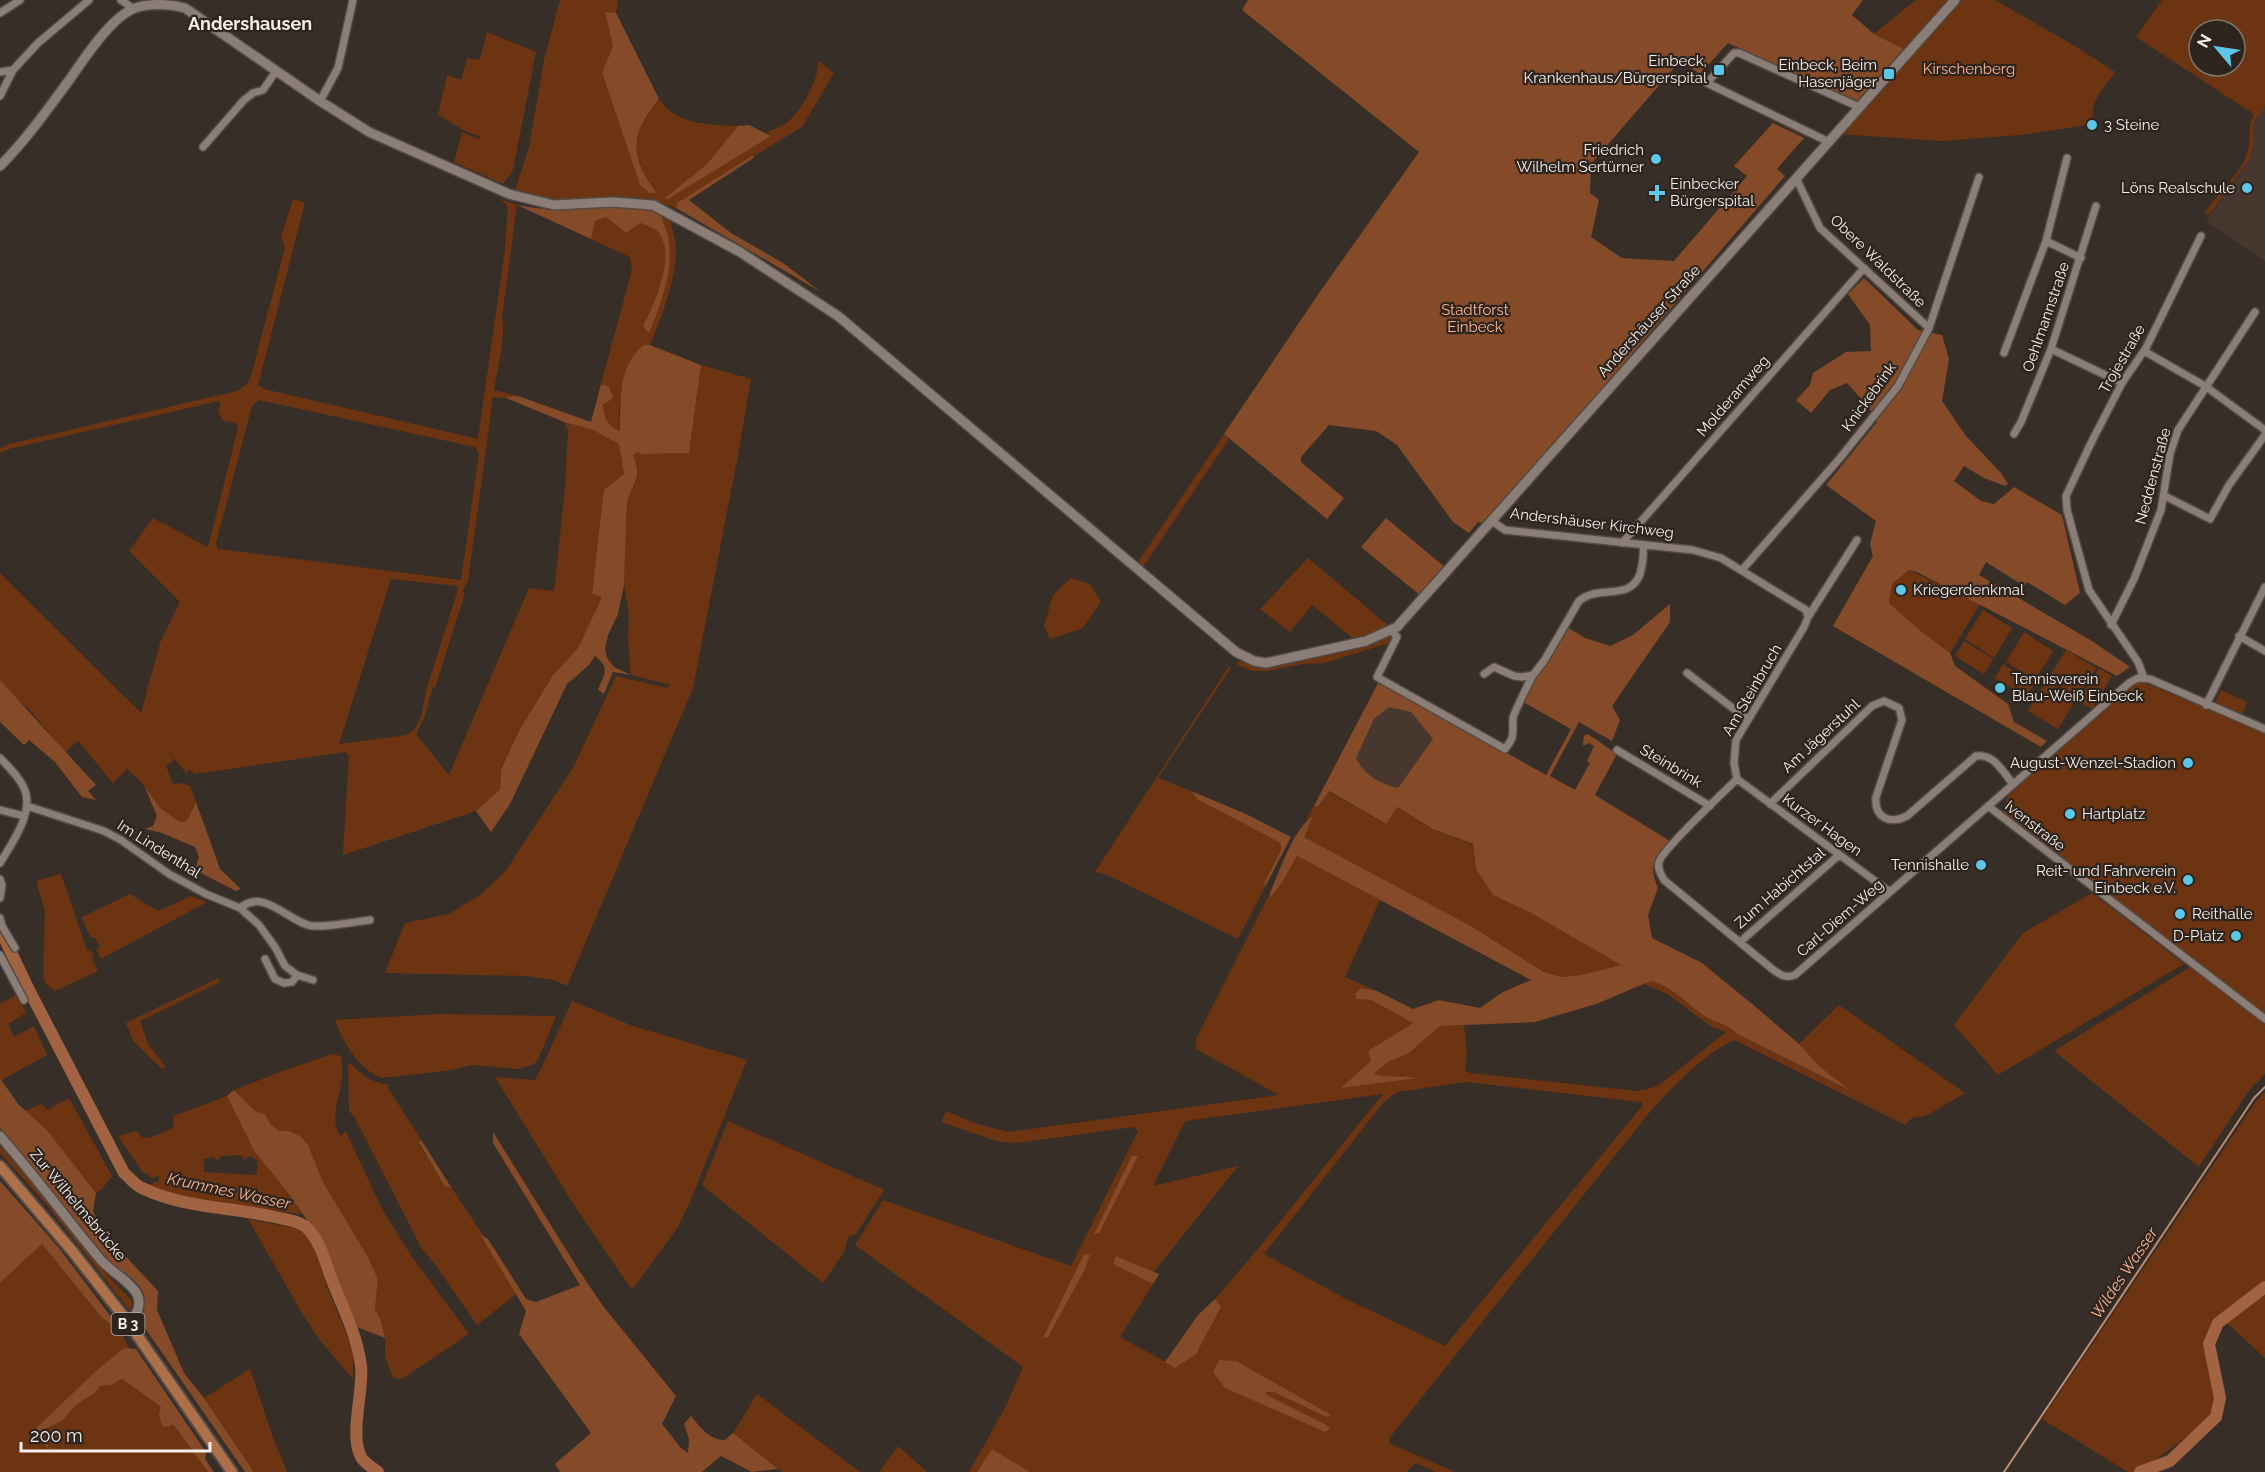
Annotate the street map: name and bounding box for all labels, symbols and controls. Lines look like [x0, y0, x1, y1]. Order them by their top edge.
district label: Andershausen [188, 13, 312, 34]
north arrow [2187, 18, 2247, 78]
text: N [2193, 31, 2216, 51]
place label: Einbeck, Krankenhaus/Bürgerspital [1524, 52, 1708, 87]
place label: Einbeck, Beim Hasenjäger [1779, 56, 1878, 91]
park label: Kirschenberg [1923, 60, 2015, 78]
marker: Einbeck, Krankenhaus/Bürgerspital [1712, 63, 1726, 77]
marker: Einbeck, Beim Hasenjäger [1882, 67, 1896, 81]
place label: 3 Steine [2104, 116, 2160, 134]
marker: 3 Steine [2085, 118, 2099, 132]
place label: Friedrich Wilhelm Sertürner [1517, 141, 1645, 176]
marker: Friedrich Wilhelm Sertürner [1649, 152, 1663, 166]
place label: Einbecker Bürgerspital [1670, 175, 1755, 210]
place label: Löns Realschule [2121, 179, 2235, 197]
marker: Löns Realschule [2240, 181, 2254, 195]
marker: Einbecker Bürgerspital [1648, 184, 1666, 202]
street label: Obere Waldstraße [1827, 211, 1930, 311]
street label: Oehlmannstraße [2019, 259, 2073, 374]
street label: Andershäuser Straße [1594, 261, 1704, 381]
park label: Stadtforst Einbeck [1441, 301, 1509, 336]
street label: Trojestraße [2095, 321, 2149, 397]
street label: Molderamweg [1693, 352, 1773, 440]
street label: Knickebrink [1838, 359, 1900, 435]
street label: Neddenstraße [2131, 426, 2175, 526]
street label: Andershäuser Kirchweg [1509, 504, 1675, 542]
place label: Kriegerdenkmal [1913, 581, 2025, 599]
marker: Kriegerdenkmal [1894, 583, 1908, 597]
street label: Am Steinbruch [1718, 641, 1786, 739]
place label: Tennisverein Blau-Weiß Einbeck [2012, 670, 2143, 705]
marker: Tennisverein Blau-Weiß Einbeck [1993, 681, 2007, 695]
street label: Am Jägerstuhl [1778, 695, 1864, 777]
street label: Steinbrink [1637, 740, 1705, 792]
place label: August-Wenzel-Stadion [2010, 754, 2176, 772]
marker: August-Wenzel-Stadion [2181, 756, 2195, 770]
street label: Kurzer Hagen [1779, 790, 1865, 860]
street label: Ivenstraße [2001, 797, 2069, 855]
place label: Hartplatz [2082, 805, 2145, 823]
marker: Hartplatz [2063, 807, 2077, 821]
street label: Im Lindenthal [114, 816, 205, 882]
street label: Zum Habichtstal [1731, 843, 1830, 932]
place label: Tennishalle [1891, 856, 1969, 874]
marker: Tennishalle [1974, 858, 1988, 872]
place label: Reit- und Fahrverein Einbeck e.V. [2036, 862, 2176, 897]
marker: Reit- und Fahrverein Einbeck e.V. [2181, 873, 2195, 887]
street label: Carl-Diem-Weg [1793, 875, 1887, 961]
place label: Reithalle [2192, 905, 2253, 923]
marker: Reithalle [2173, 907, 2187, 921]
place label: D-Platz [2173, 927, 2224, 945]
marker: D-Platz [2229, 929, 2243, 943]
street label: Zur Wilhelmsbrücke [26, 1146, 130, 1265]
water label: Krummes Wasser [166, 1169, 293, 1213]
water label: Wildes Wasser [2086, 1223, 2162, 1322]
road number: B 3 [112, 1313, 144, 1335]
scale bar [21, 1415, 210, 1453]
text: 200 m [30, 1425, 83, 1446]

